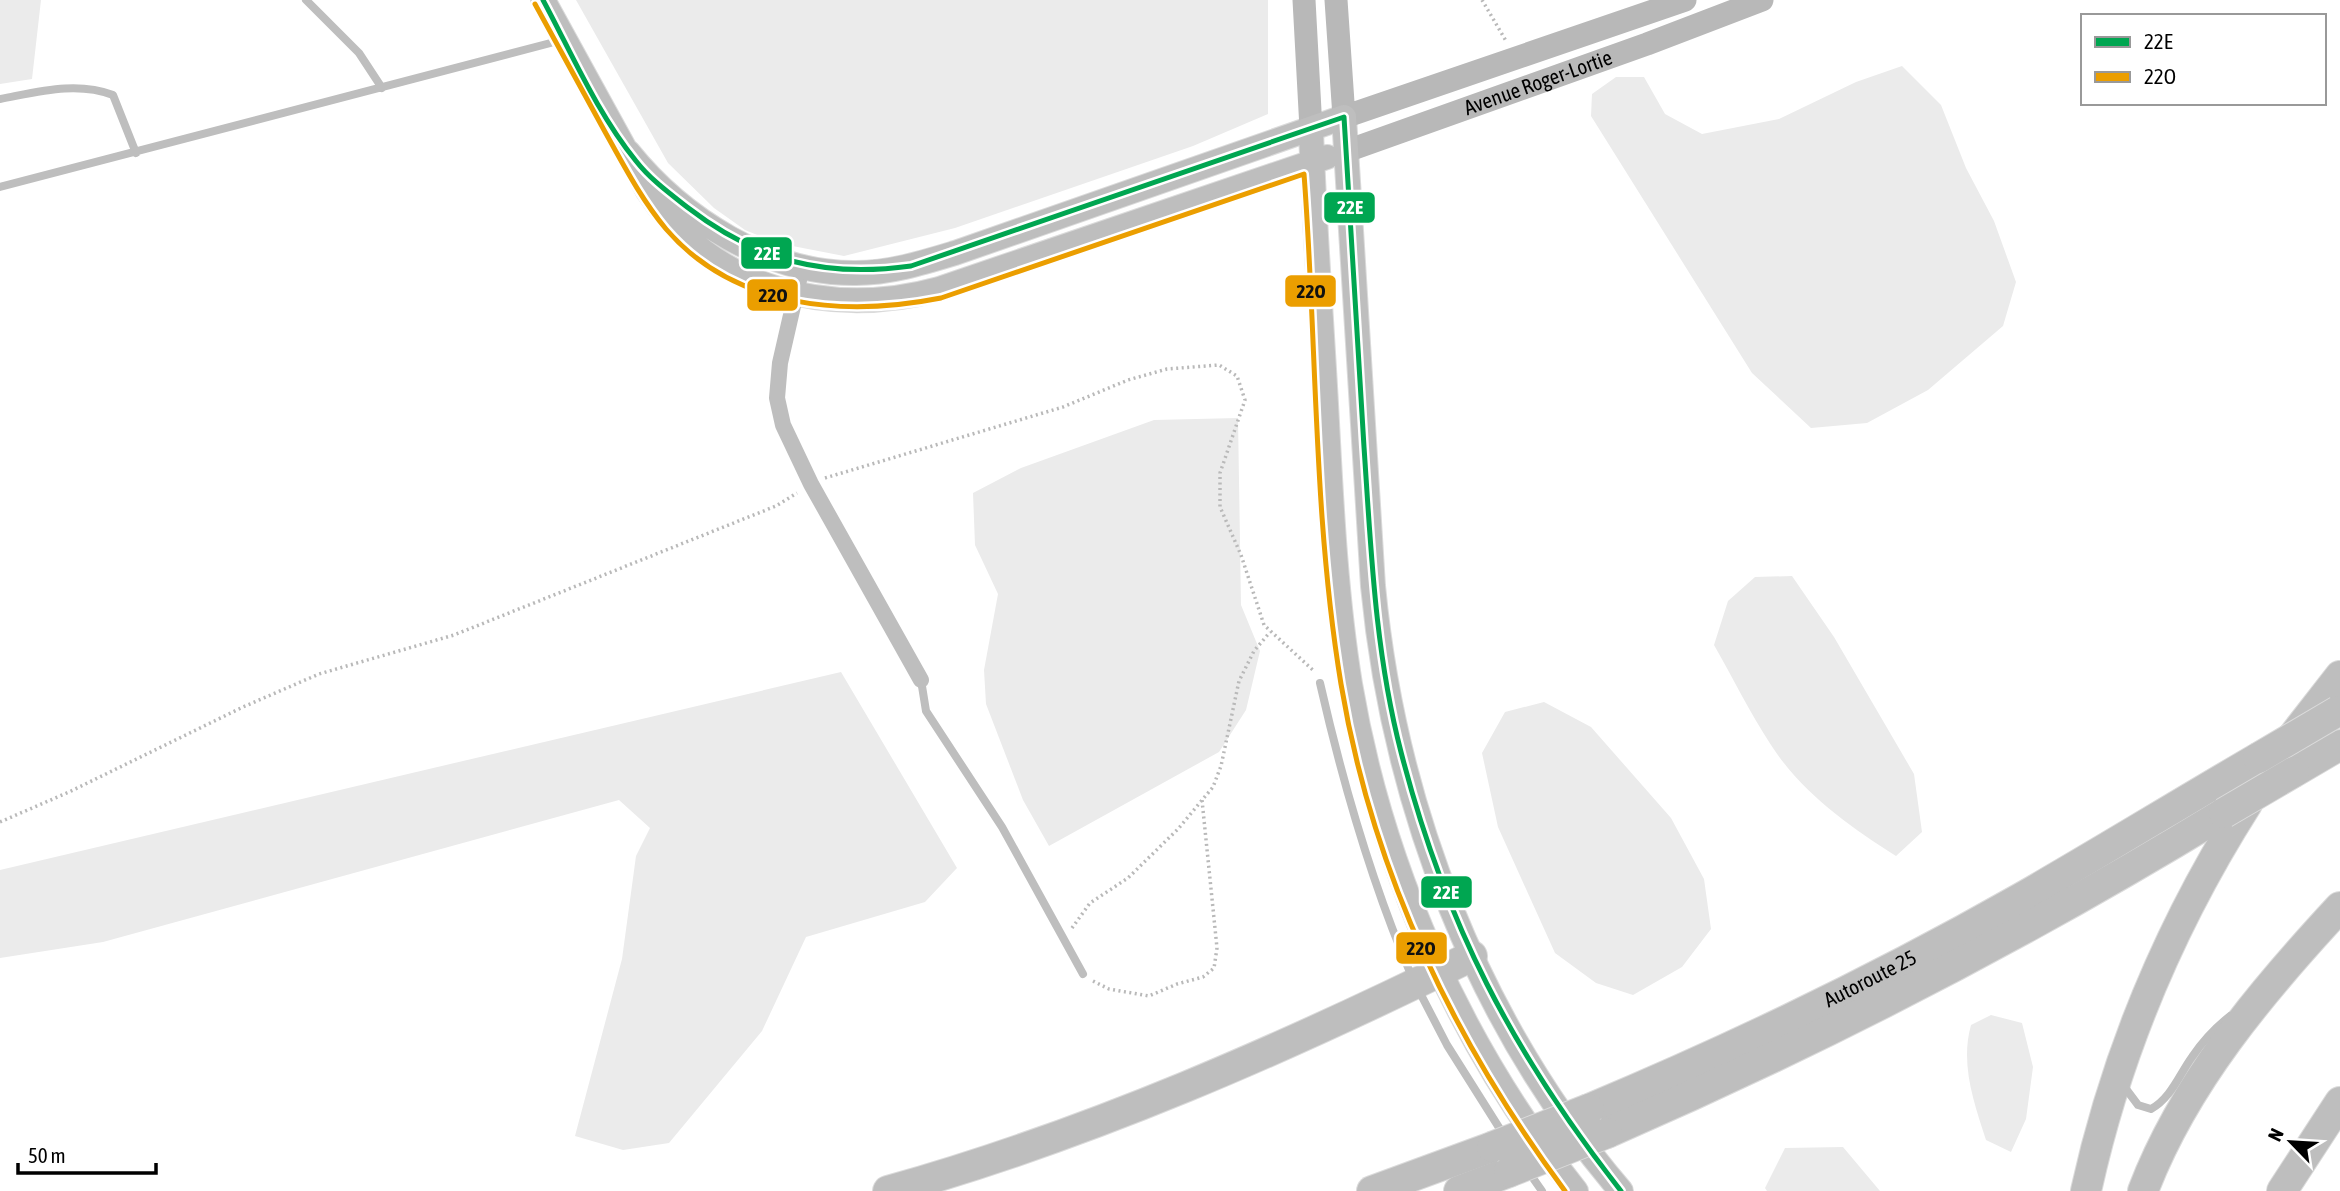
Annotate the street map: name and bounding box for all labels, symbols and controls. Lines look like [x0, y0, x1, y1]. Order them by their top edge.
legend [2081, 14, 2326, 105]
text: 22E [2144, 29, 2173, 53]
street label: Avenue Roger-Lortie [1460, 44, 1615, 119]
text: 22O [2144, 64, 2176, 88]
line badge: 22E [1323, 191, 1376, 224]
text: 22E [1337, 196, 1363, 218]
line badge: 22E [740, 236, 793, 270]
text: 22E [754, 242, 780, 264]
line badge: 22O [1284, 274, 1337, 308]
line badge: 22O [746, 278, 799, 312]
text: 22O [1297, 280, 1325, 302]
text: 22O [759, 284, 787, 306]
line badge: 22E [1420, 875, 1473, 909]
text: 22E [1433, 881, 1459, 903]
line badge: 22O [1395, 931, 1448, 965]
text: 22O [1407, 937, 1435, 959]
street label: Autoroute 25 [1820, 944, 1920, 1011]
north arrow [2256, 1107, 2326, 1177]
text: N [2263, 1125, 2288, 1145]
scale bar [18, 1132, 156, 1176]
text: 50 m [28, 1143, 66, 1167]

